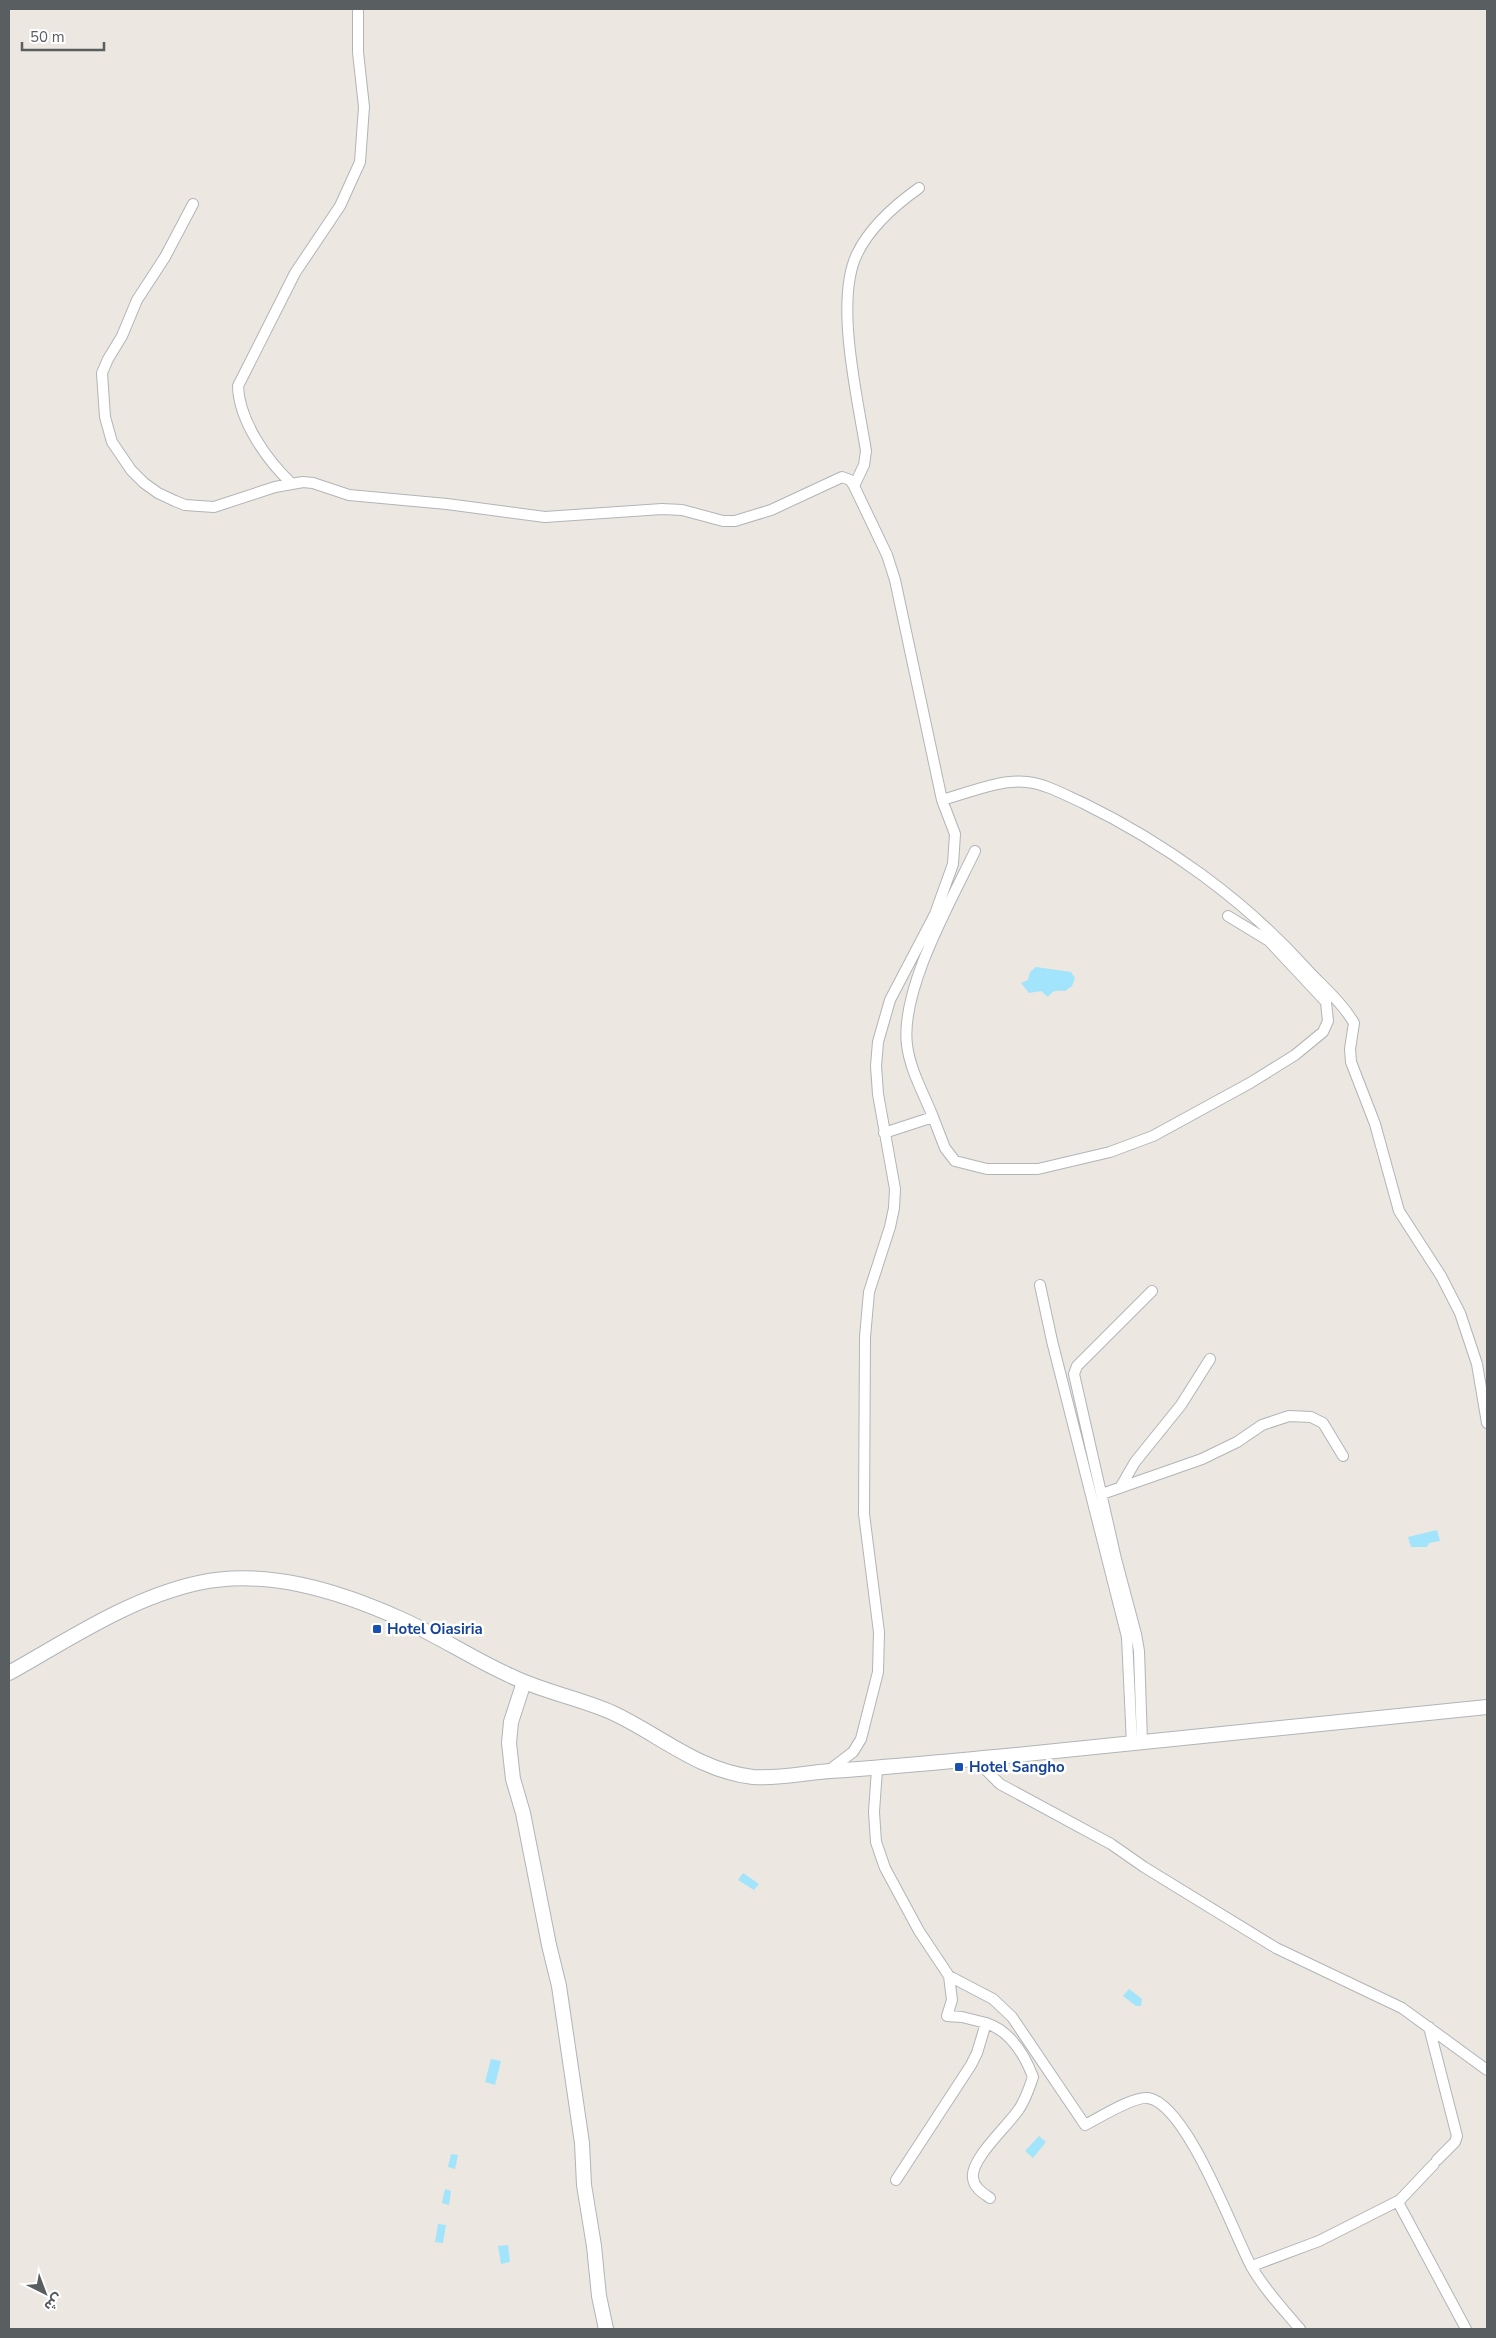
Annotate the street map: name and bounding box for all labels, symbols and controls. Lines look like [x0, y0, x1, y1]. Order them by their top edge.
scale bar [22, 20, 105, 52]
text: 50 m [30, 27, 65, 47]
place label: Hotel Oiasiria [387, 1619, 483, 1639]
marker: Hotel Oiasiria [371, 1623, 383, 1635]
place label: Hotel Sangho [969, 1757, 1065, 1777]
marker: Hotel Sangho [953, 1761, 965, 1773]
north arrow [20, 2268, 70, 2318]
text: ش [40, 2289, 67, 2316]

